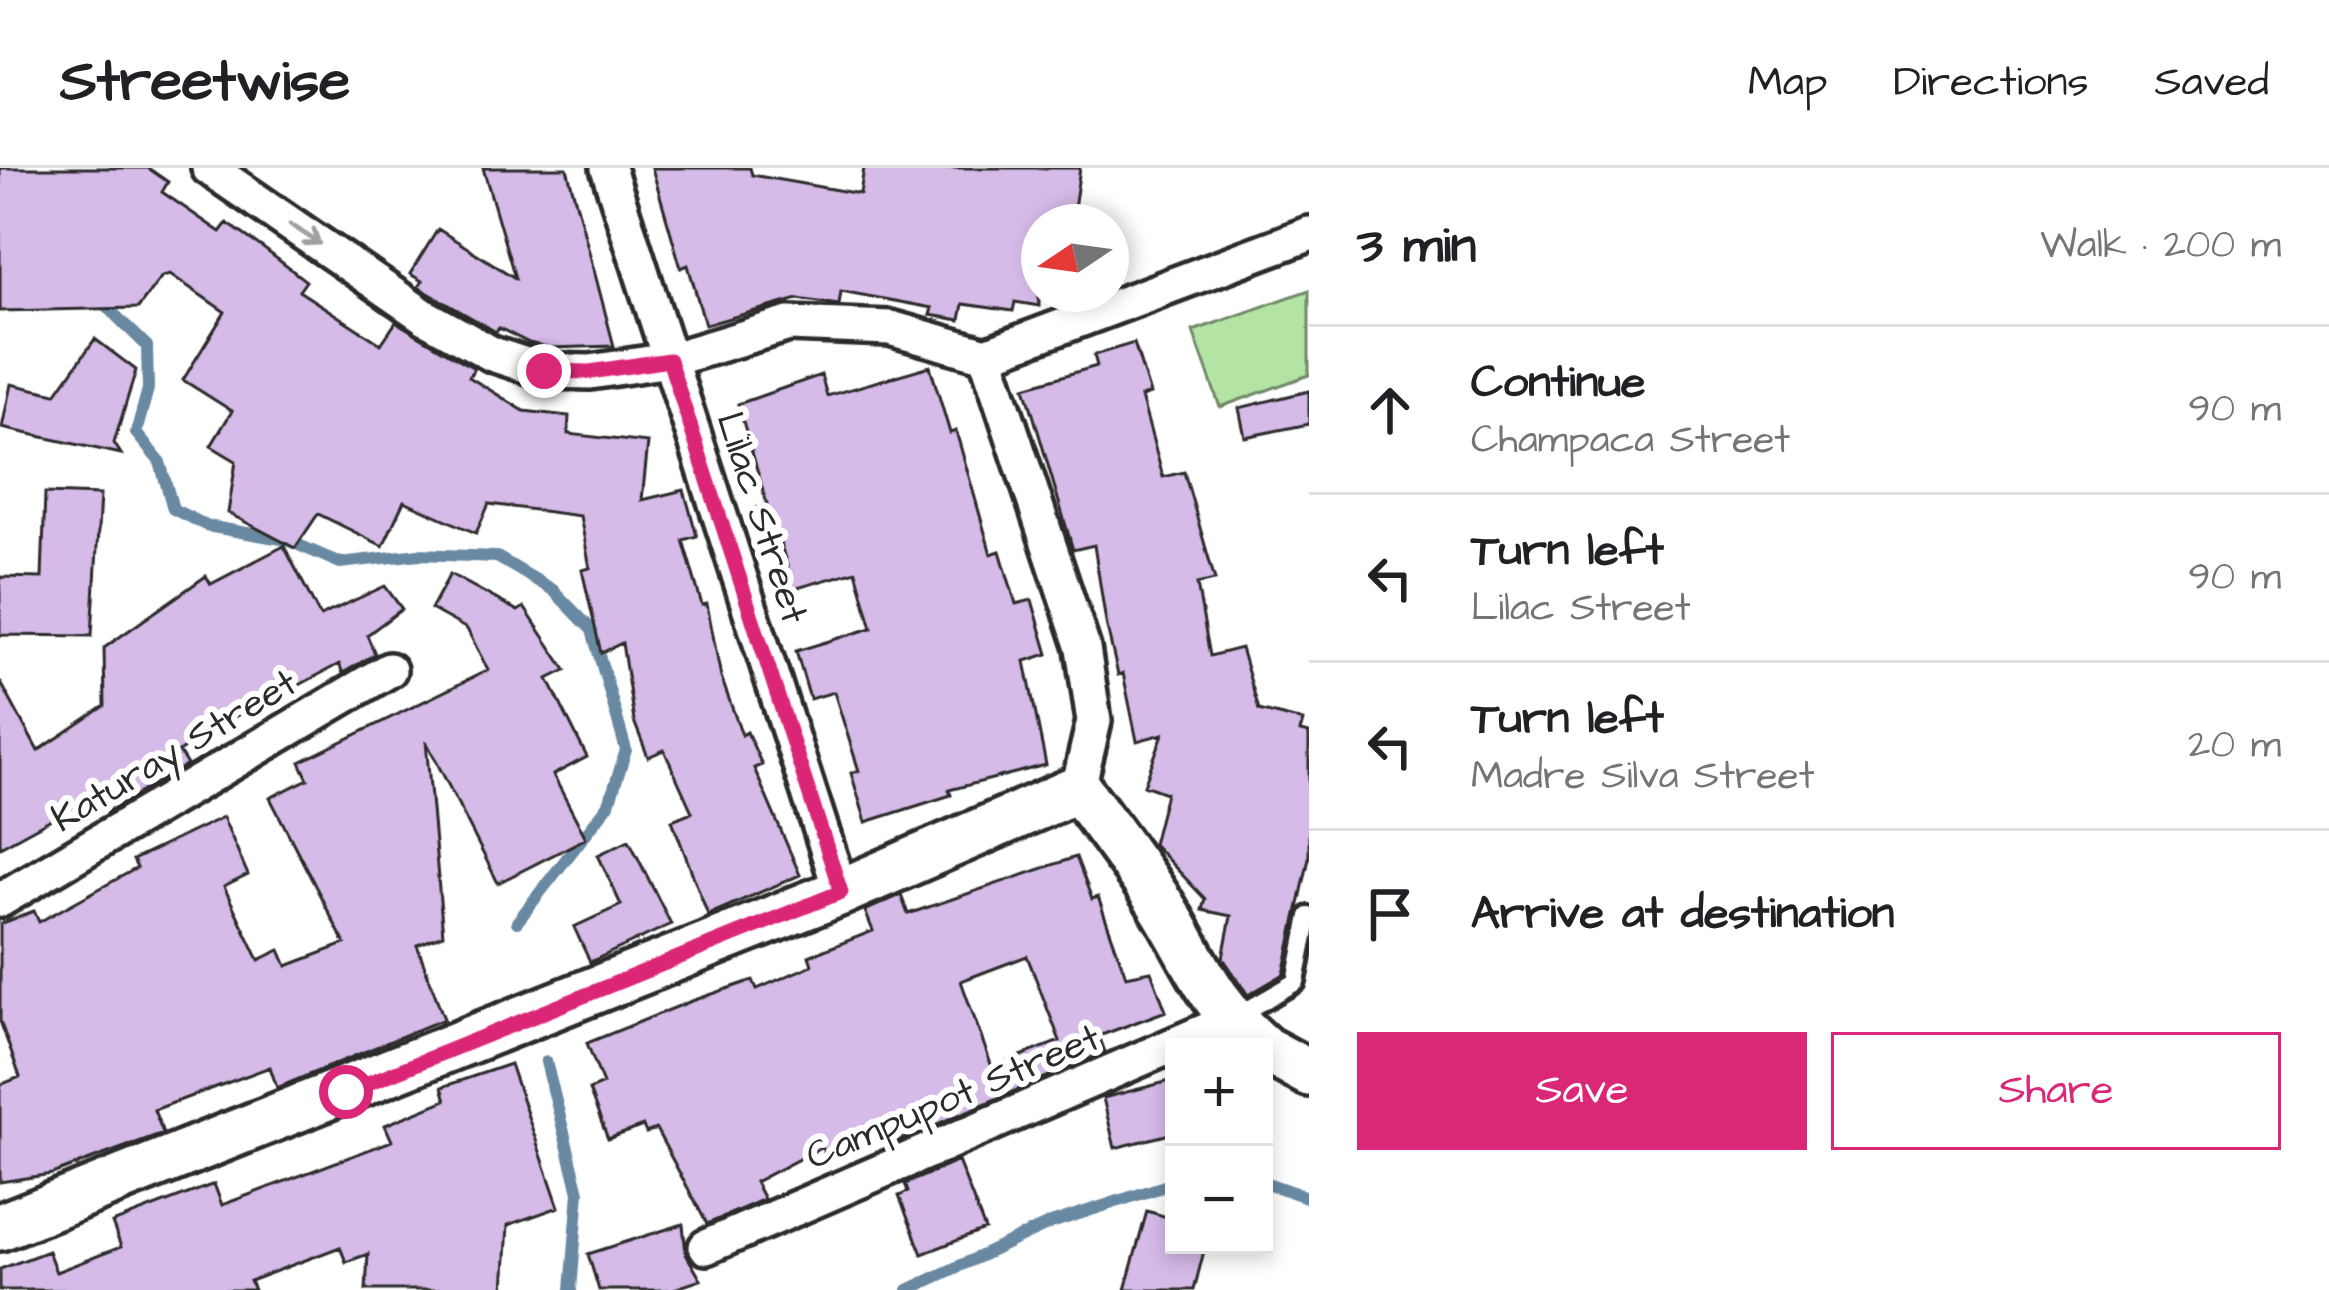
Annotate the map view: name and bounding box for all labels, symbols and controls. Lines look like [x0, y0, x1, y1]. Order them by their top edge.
text: Streetwise [60, 43, 350, 122]
text: Map [1748, 54, 1827, 112]
text: Directions [1893, 54, 2089, 112]
text: Saved [2155, 54, 2269, 112]
north arrow [1021, 204, 1129, 312]
text: 3 min [1357, 211, 1476, 282]
text: Walk · 200 m [2040, 219, 2281, 273]
one-way arrow [288, 221, 322, 246]
route end [517, 344, 571, 398]
text: Continue [1471, 352, 1645, 414]
icon: ahead [1357, 377, 1423, 443]
text: 90 m [2188, 383, 2281, 437]
street label: Lilac Street [702, 405, 821, 631]
text: Champaca Street [1471, 414, 1790, 468]
text: Turn left [1471, 520, 1664, 582]
icon: left [1357, 545, 1423, 611]
text: 90 m [2188, 551, 2281, 605]
text: Lilac Street [1471, 582, 1691, 636]
street label: Katuray Street [42, 657, 308, 847]
text: Turn left [1471, 688, 1664, 750]
icon: left [1357, 713, 1423, 779]
text: 20 m [2188, 719, 2281, 773]
text: Madre Silva Street [1471, 750, 1814, 804]
icon: arrive [1357, 881, 1423, 947]
text: Arrive at destination [1471, 883, 1894, 945]
street label: Campupot Street [798, 1011, 1109, 1184]
button: Save [1357, 1032, 1807, 1150]
button: Share [1831, 1032, 2281, 1150]
map controls [1165, 1038, 1273, 1254]
button: + [1165, 1038, 1273, 1146]
route start [319, 1065, 373, 1119]
button: − [1165, 1146, 1273, 1254]

